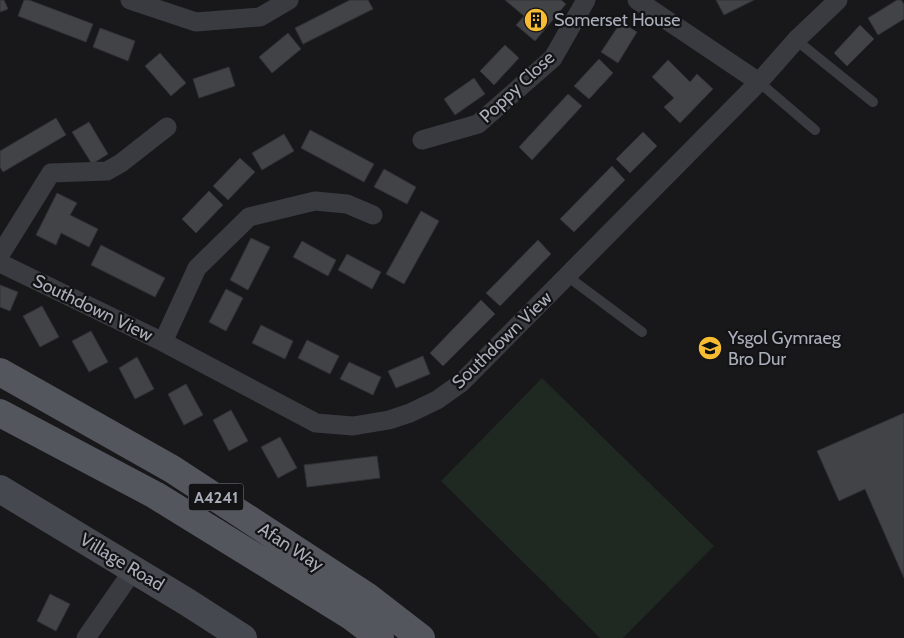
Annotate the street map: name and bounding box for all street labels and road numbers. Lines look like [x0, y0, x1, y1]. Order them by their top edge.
street label: Poppy Close [475, 47, 559, 127]
street label: Southdown View [30, 270, 156, 346]
street label: Southdown View [447, 287, 557, 393]
road number: A4241 [188, 484, 244, 511]
street label: Afan Way [254, 518, 328, 576]
street label: Village Road [76, 528, 168, 596]

